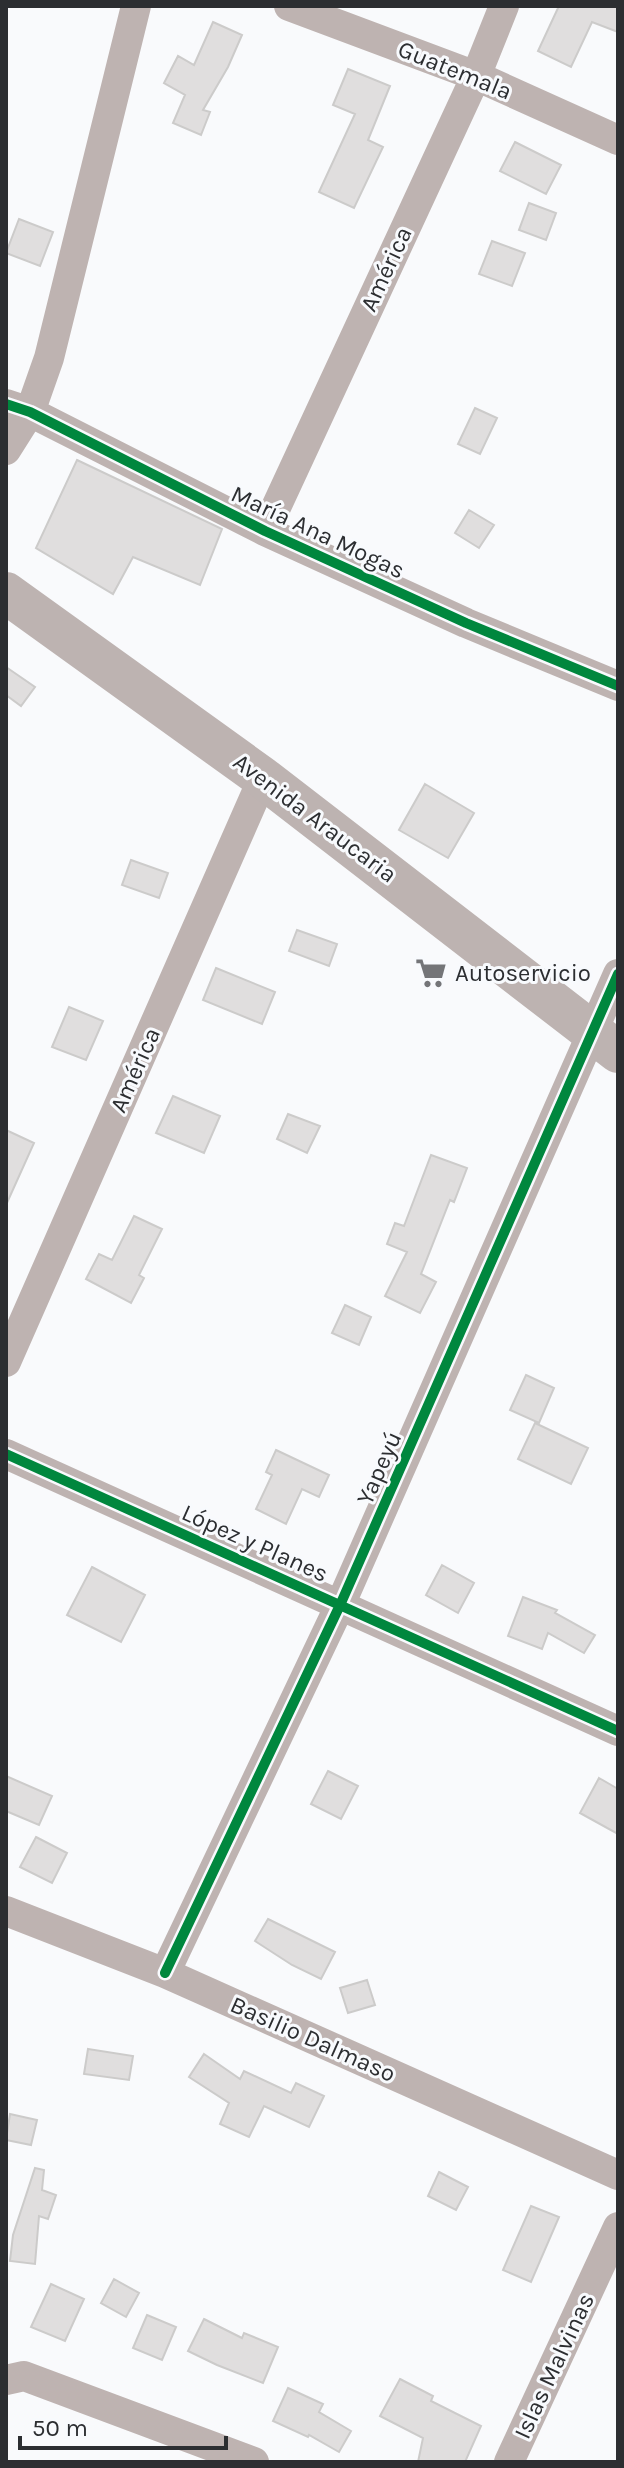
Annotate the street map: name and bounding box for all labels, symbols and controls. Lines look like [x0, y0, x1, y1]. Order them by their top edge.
street label: Guatemala [394, 35, 516, 105]
street label: América [354, 222, 418, 316]
street label: María Ana Mogas [227, 480, 409, 584]
street label: Avenida Araucaria [228, 747, 402, 889]
supermarket icon: Autoservicio [414, 956, 448, 990]
place label: Autoservicio [455, 959, 591, 987]
street label: América [104, 1023, 166, 1117]
street label: Yapeyú [351, 1427, 407, 1509]
street label: López y Planes [177, 1498, 333, 1588]
street label: Basilio Dalmaso [226, 1990, 400, 2088]
street label: Islas Malvinas [508, 2289, 600, 2443]
scale bar [20, 2400, 226, 2450]
text: 50 m [32, 2414, 88, 2442]

